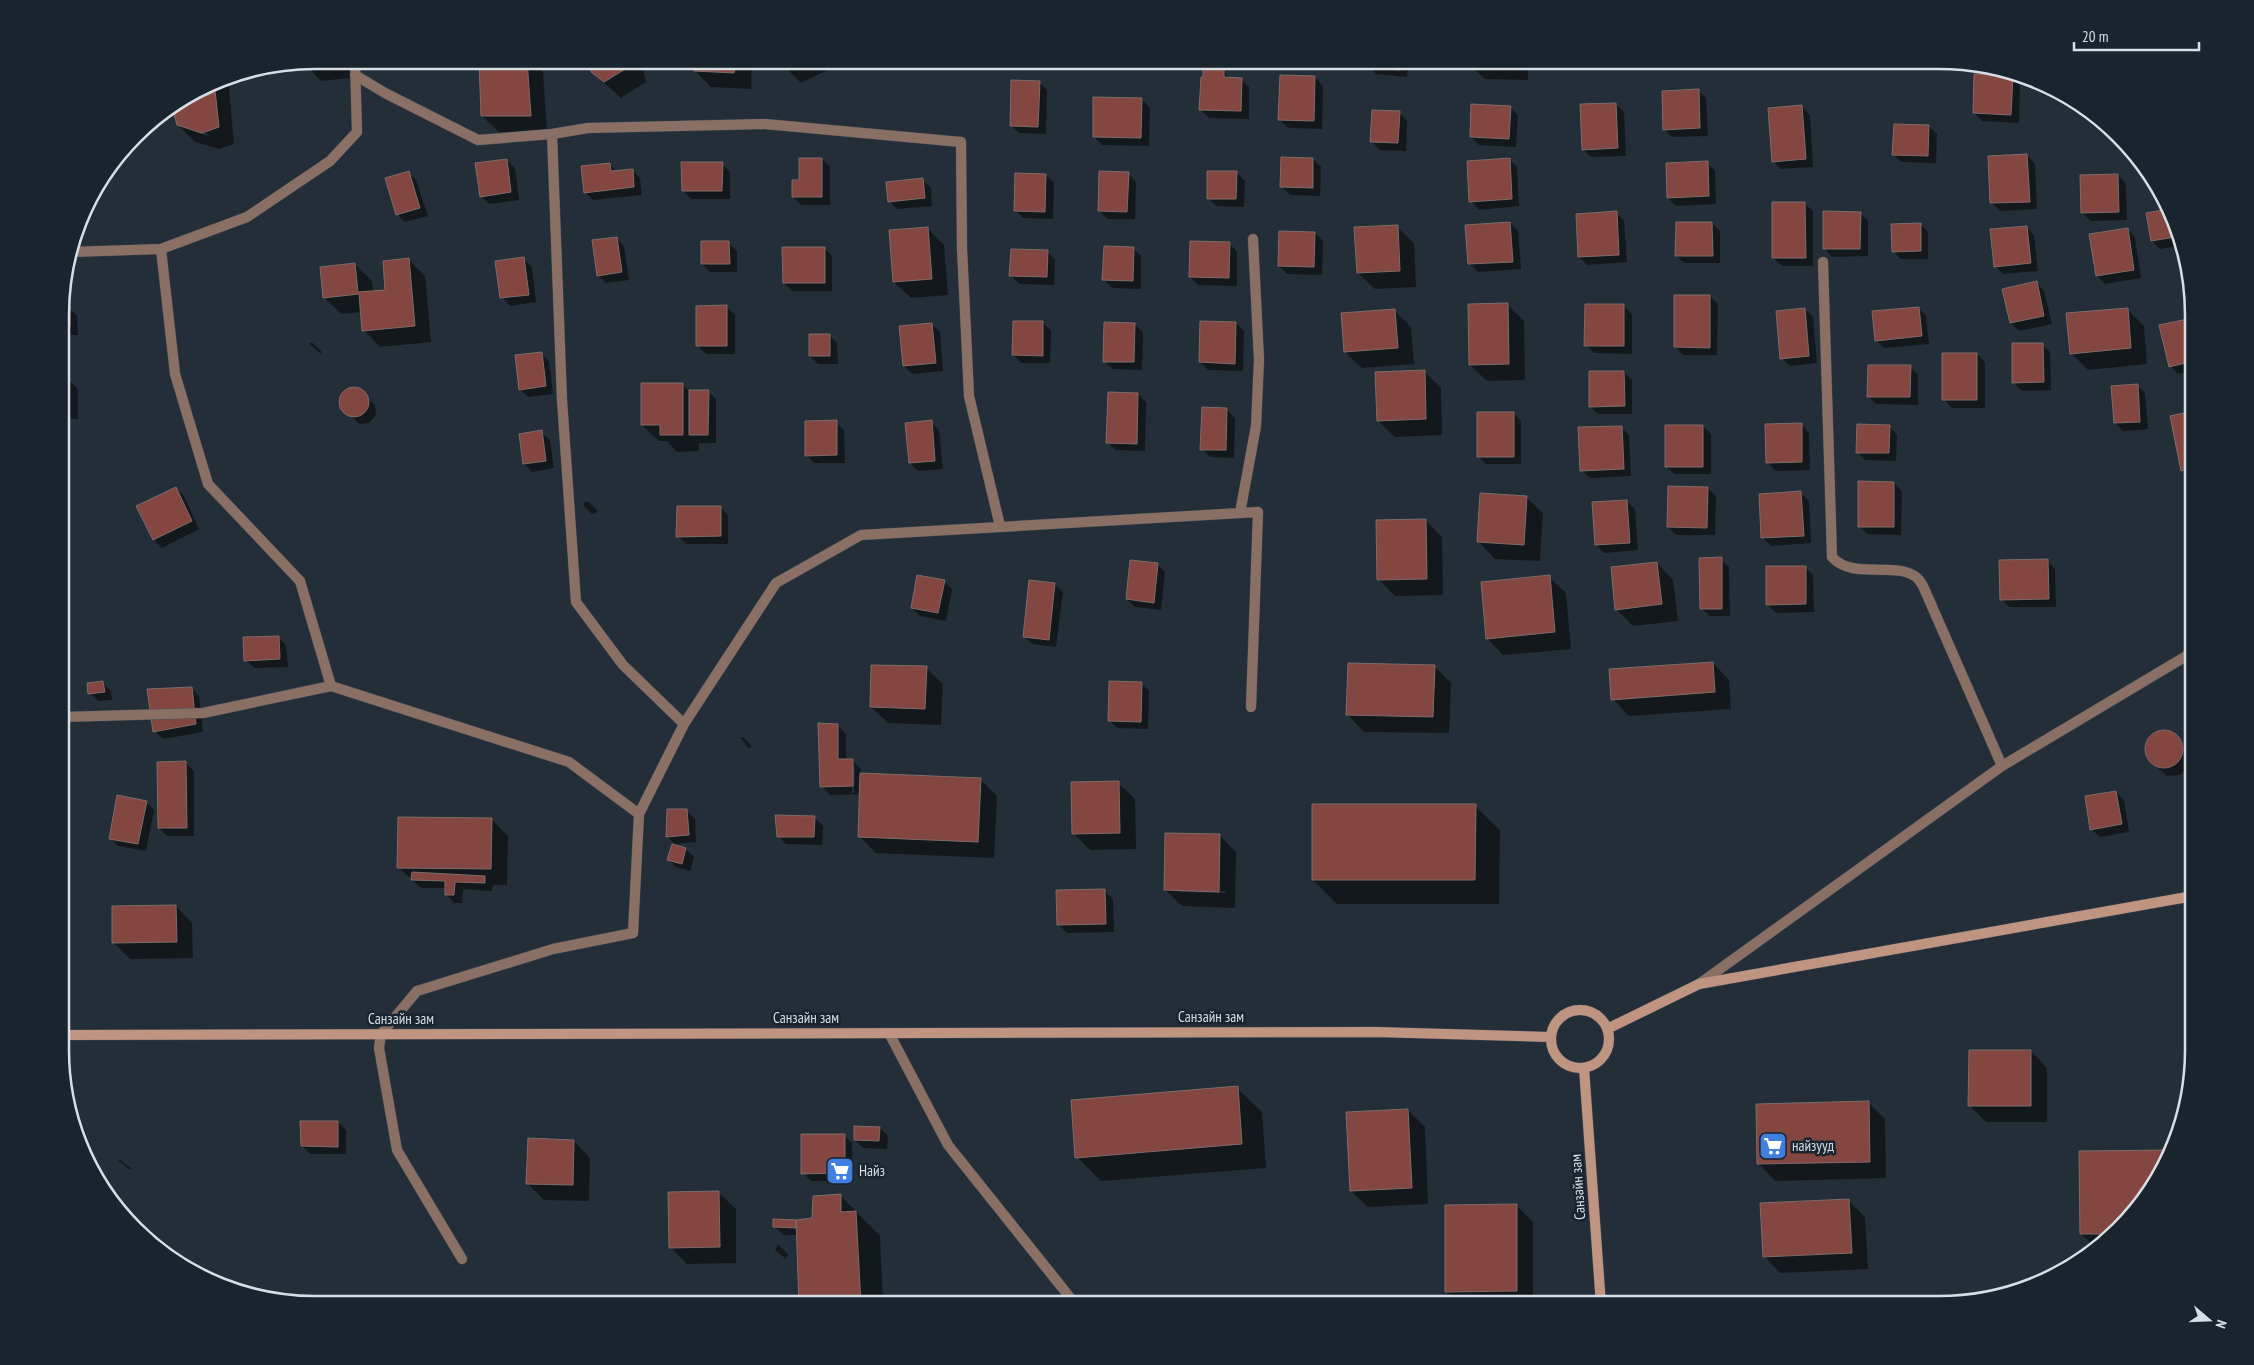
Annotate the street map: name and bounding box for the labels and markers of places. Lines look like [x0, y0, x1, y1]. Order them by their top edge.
supermarket icon: найзууд [1758, 1131, 1788, 1161]
place label: найзууд [1792, 1136, 1835, 1155]
supermarket icon: Найз [825, 1156, 855, 1186]
place label: Найз [859, 1161, 885, 1180]

